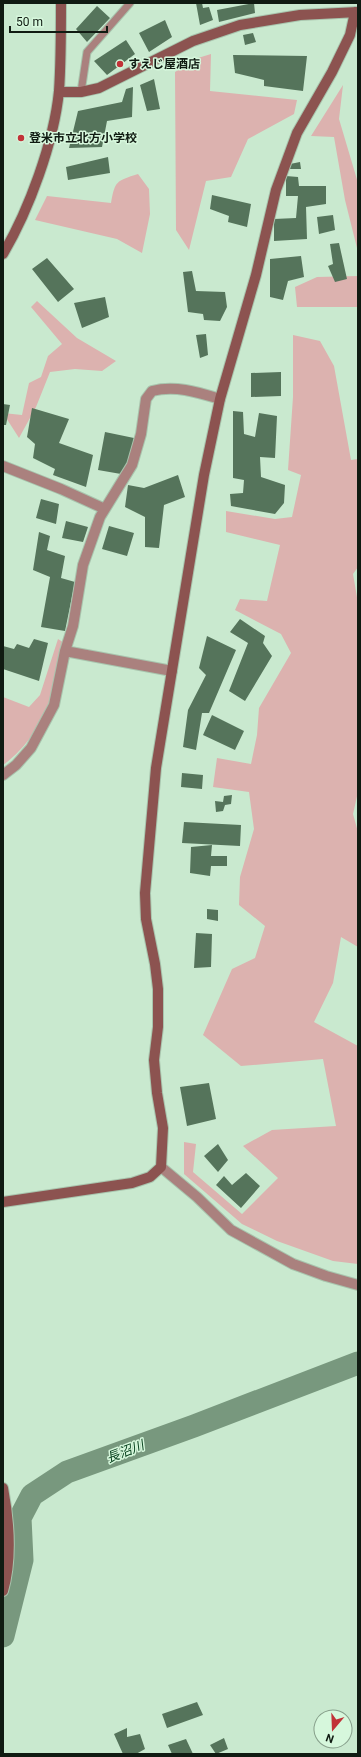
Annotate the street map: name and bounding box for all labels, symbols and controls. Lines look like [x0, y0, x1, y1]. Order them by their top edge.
scale bar [10, 8, 107, 34]
text: 50 m [16, 15, 43, 29]
place label: すえじ屋酒店 [128, 57, 200, 71]
marker: すえじ屋酒店 [115, 59, 125, 69]
place label: 登米市立北方小学校 [29, 131, 137, 145]
marker: 登米市立北方小学校 [16, 133, 26, 143]
water label: 長沼川 [104, 1437, 148, 1465]
north arrow [313, 1709, 353, 1749]
text: N [324, 1730, 336, 1745]

